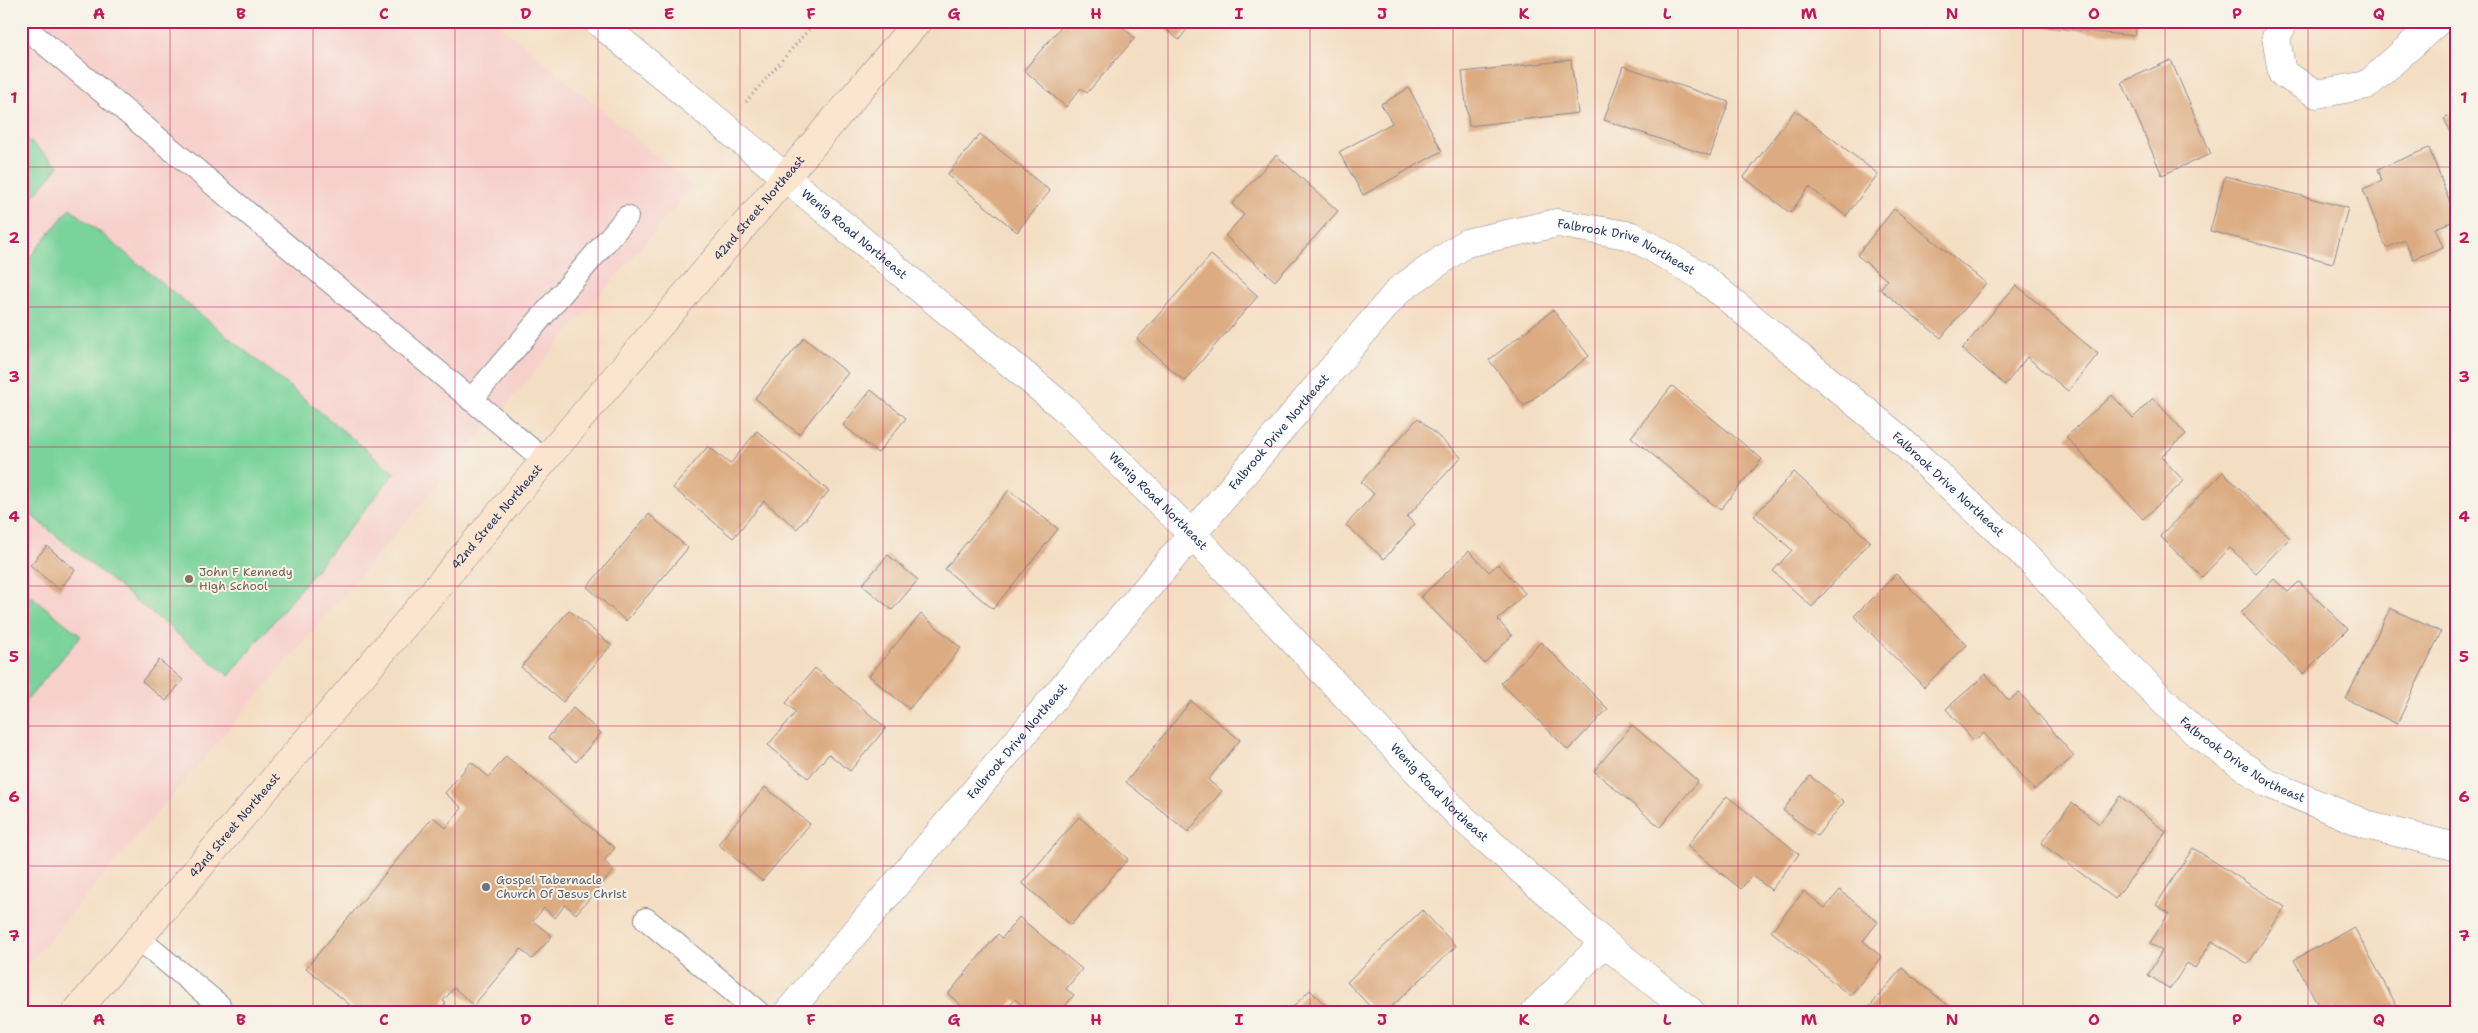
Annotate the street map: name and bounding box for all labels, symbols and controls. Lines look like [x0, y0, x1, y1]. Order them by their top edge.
text: A [93, 3, 105, 24]
text: B [236, 3, 246, 24]
text: C [379, 3, 389, 24]
text: D [520, 3, 532, 24]
text: E [664, 3, 674, 24]
text: F [806, 3, 816, 24]
text: G [948, 3, 961, 24]
text: H [1090, 3, 1102, 24]
text: I [1235, 3, 1244, 24]
text: J [1377, 3, 1387, 24]
text: K [1519, 3, 1530, 24]
text: L [1663, 3, 1672, 24]
text: M [1801, 3, 1818, 24]
text: N [1946, 3, 1958, 24]
text: O [2088, 3, 2100, 24]
text: P [2232, 3, 2242, 24]
text: Q [2373, 3, 2385, 24]
text: 1 [10, 87, 18, 108]
text: 1 [2460, 87, 2468, 108]
street label: 42nd Street Northeast [710, 152, 808, 264]
street label: Wenig Road Northeast [798, 186, 910, 283]
street label: Falbrook Drive Northeast [1556, 215, 1698, 279]
text: 2 [8, 227, 20, 248]
text: 2 [2458, 227, 2470, 248]
text: 3 [8, 366, 20, 387]
text: 3 [2458, 366, 2470, 387]
street label: Falbrook Drive Northeast [1225, 370, 1333, 493]
street label: Falbrook Drive Northeast [1889, 428, 2008, 540]
street label: Wenig Road Northeast [1105, 449, 1211, 553]
street label: 42nd Street Northeast [448, 461, 546, 572]
text: 4 [8, 506, 20, 527]
text: 4 [2458, 506, 2470, 527]
place label: John F Kennedy High School [199, 564, 293, 594]
marker: John F Kennedy High School [183, 573, 195, 585]
text: 5 [9, 646, 19, 667]
text: 5 [2459, 646, 2469, 667]
street label: Falbrook Drive Northeast [964, 680, 1071, 802]
street label: Falbrook Drive Northeast [2176, 713, 2307, 806]
street label: Wenig Road Northeast [1387, 740, 1492, 845]
street label: 42nd Street Northeast [185, 769, 284, 881]
text: 6 [8, 786, 20, 807]
text: 6 [2458, 786, 2470, 807]
place label: Gospel Tabernacle Church Of Jesus Christ [496, 872, 627, 902]
marker: Gospel Tabernacle Church Of Jesus Christ [480, 881, 492, 893]
text: 7 [8, 925, 20, 946]
text: 7 [2458, 925, 2470, 946]
text: A [93, 1009, 105, 1030]
text: B [236, 1009, 246, 1030]
text: C [379, 1009, 389, 1030]
text: D [520, 1009, 532, 1030]
text: E [664, 1009, 674, 1030]
text: F [806, 1009, 816, 1030]
text: G [948, 1009, 961, 1030]
text: H [1090, 1009, 1102, 1030]
text: I [1235, 1009, 1244, 1030]
text: J [1377, 1009, 1387, 1030]
text: K [1519, 1009, 1530, 1030]
text: L [1663, 1009, 1672, 1030]
text: M [1801, 1009, 1818, 1030]
text: N [1946, 1009, 1958, 1030]
text: O [2088, 1009, 2100, 1030]
text: P [2232, 1009, 2242, 1030]
text: Q [2373, 1009, 2385, 1030]

